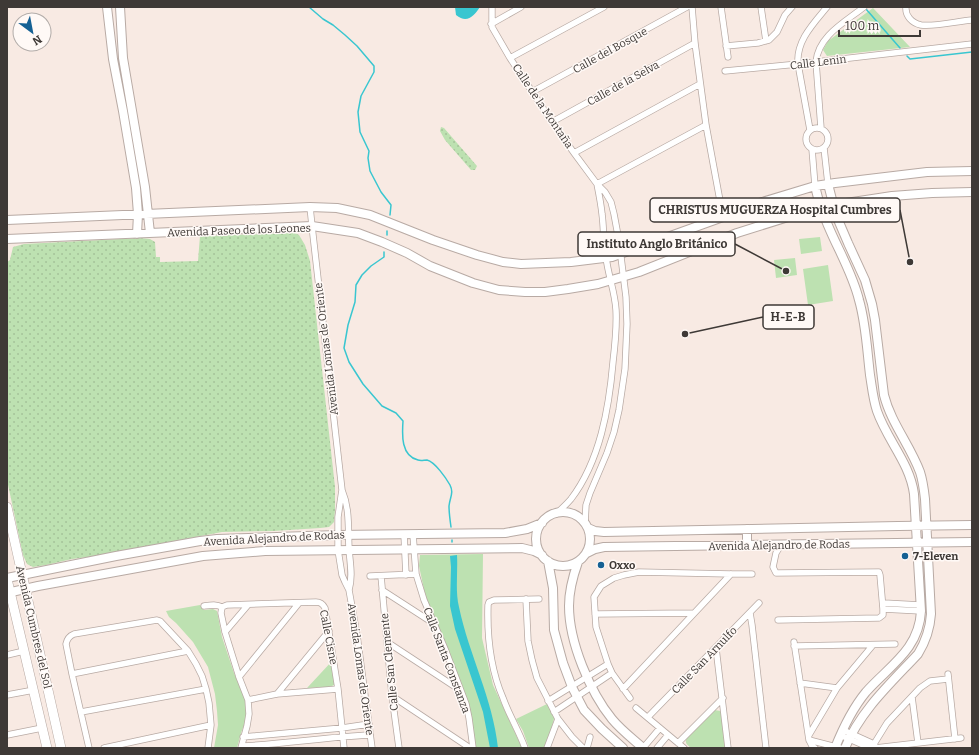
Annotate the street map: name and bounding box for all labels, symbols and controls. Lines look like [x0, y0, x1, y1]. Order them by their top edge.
north arrow [12, 12, 52, 52]
scale bar [839, 12, 920, 38]
text: 100 m [845, 19, 880, 33]
street label: Calle del Bosque [571, 25, 650, 76]
text: N [30, 32, 44, 48]
street label: Calle Lenin [789, 53, 847, 72]
street label: Calle de la Selva [585, 58, 662, 109]
street label: Calle de la Montaña [509, 62, 576, 151]
callout: CHRISTUS MUGUERZA Hospital Cumbres [650, 198, 900, 222]
text: CHRISTUS MUGUERZA Hospital Cumbres [658, 203, 892, 217]
street label: Avenida Paseo de los Leones [167, 221, 311, 240]
callout: Instituto Anglo Británico [578, 232, 735, 256]
text: Instituto Anglo Británico [586, 237, 728, 251]
street label: Avenida Lomas de Oriente [312, 282, 341, 416]
callout: H-E-B [763, 305, 814, 329]
text: H-E-B [770, 310, 806, 324]
street label: Avenida Alejandro de Rodas [203, 528, 345, 549]
street label: Avenida Alejandro de Rodas [708, 538, 850, 553]
place label: 7-Eleven [913, 550, 958, 563]
marker: 7-Eleven [900, 551, 910, 561]
place label: Oxxo [609, 559, 635, 572]
marker: Oxxo [596, 560, 606, 570]
street label: Avenida Cumbres del Sol [13, 564, 54, 690]
street label: Avenida Lomas de Oriente [345, 602, 376, 736]
street label: Calle Santa Constanza [420, 605, 473, 715]
street label: Calle Cisne [317, 608, 340, 666]
street label: Calle San Clemente [378, 612, 401, 711]
street label: Calle San Arnulfo [669, 624, 740, 697]

